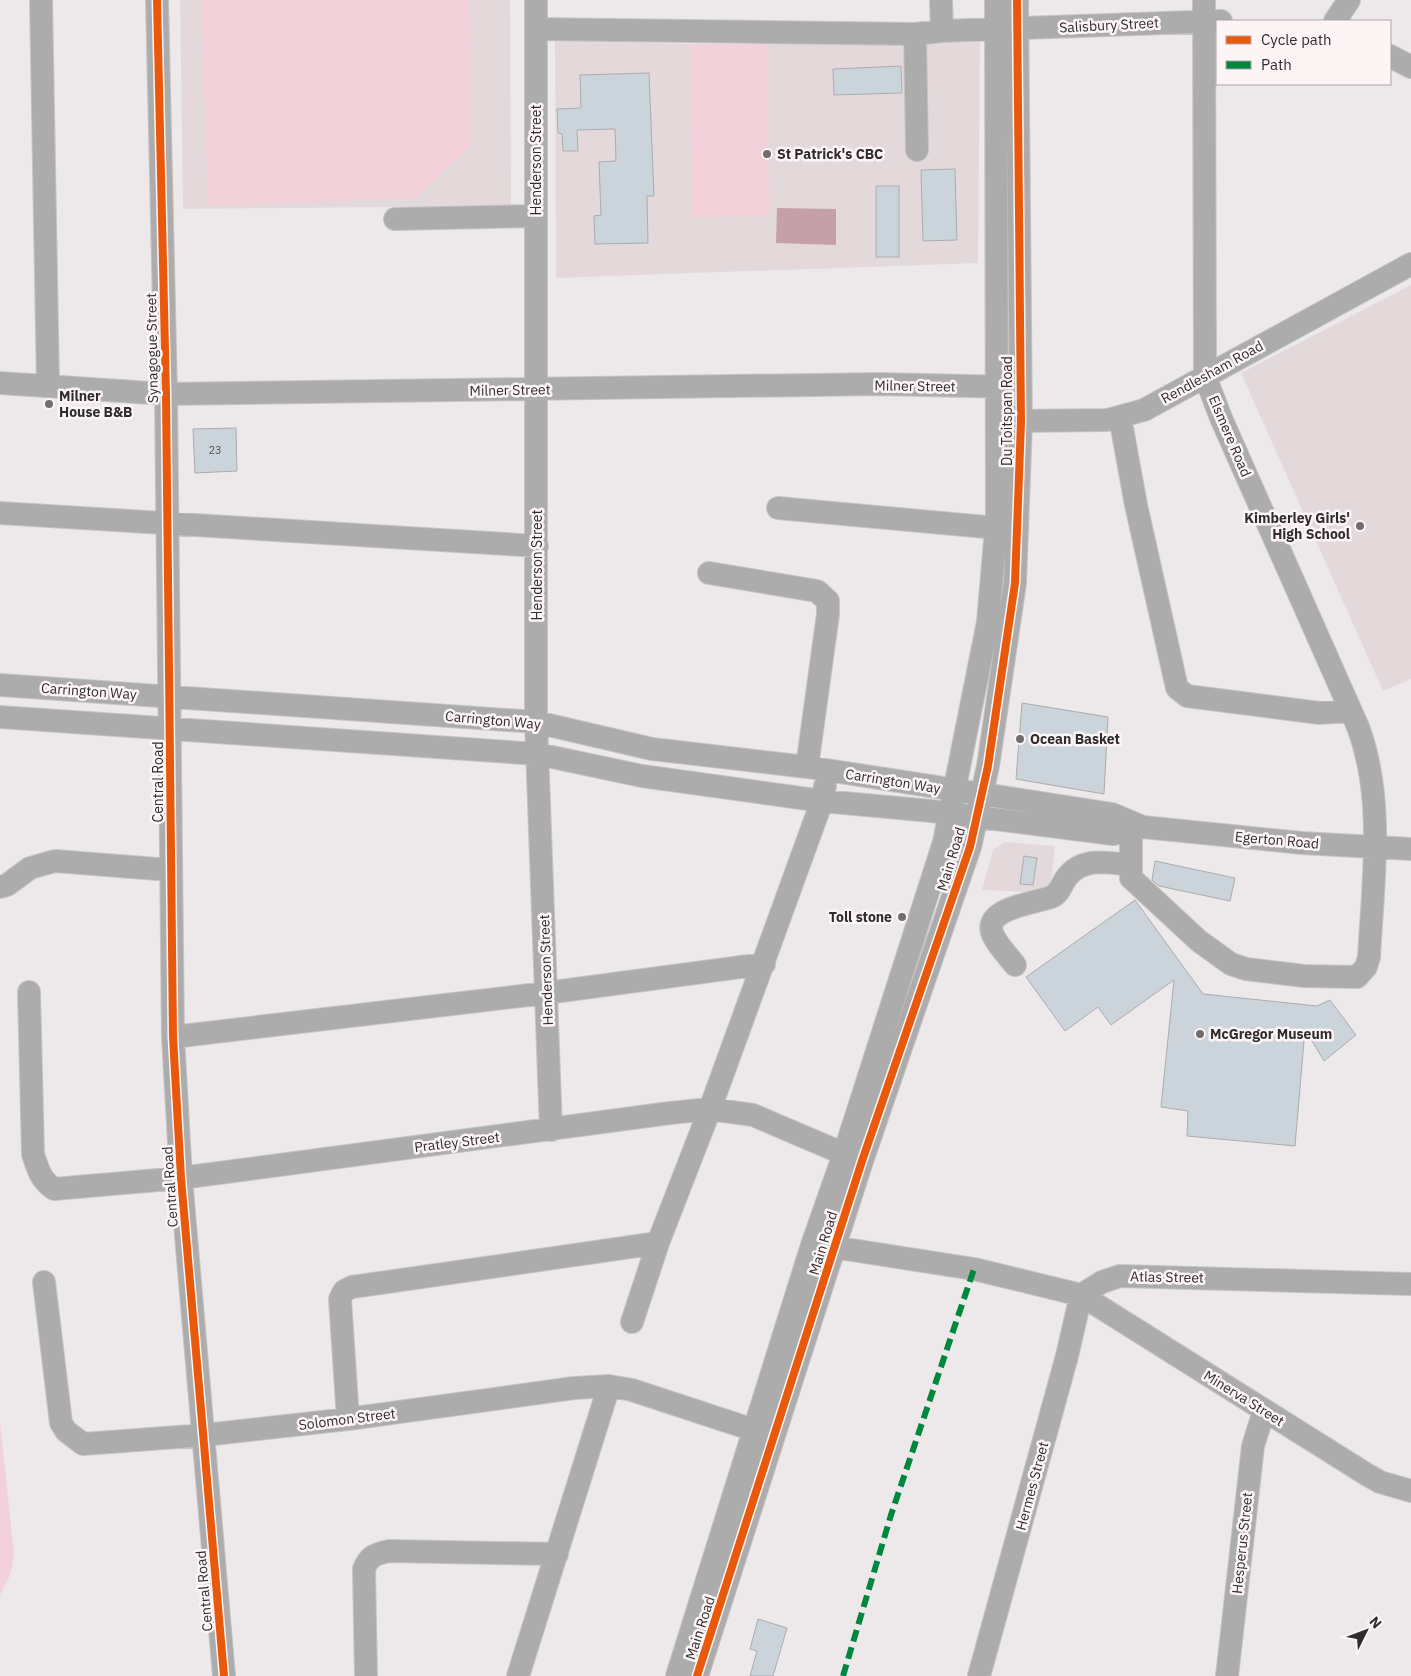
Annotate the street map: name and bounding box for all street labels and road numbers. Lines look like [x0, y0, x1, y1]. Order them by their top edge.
street label: Salisbury Street [1059, 13, 1159, 37]
street label: Henderson Street [527, 105, 545, 215]
street label: Synagogue Street [142, 293, 162, 403]
street label: Rendlesham Road [1158, 337, 1266, 407]
street label: Du Toitspan Road [998, 356, 1016, 466]
street label: Milner Street [874, 376, 956, 396]
street label: Milner Street [469, 380, 551, 400]
street label: Elsmere Road [1205, 392, 1255, 480]
street label: Henderson Street [528, 510, 546, 620]
street label: Carrington Way [40, 679, 138, 703]
street label: Carrington Way [444, 707, 542, 733]
street label: Central Road [149, 741, 167, 823]
street label: Carrington Way [844, 765, 942, 797]
street label: Main Road [933, 825, 969, 893]
street label: Egerton Road [1234, 827, 1320, 853]
street label: Henderson Street [535, 914, 557, 1026]
street label: Pratley Street [413, 1128, 501, 1156]
street label: Central Road [158, 1146, 182, 1228]
street label: Main Road [805, 1209, 841, 1277]
street label: Atlas Street [1130, 1267, 1204, 1287]
street label: Minerva Street [1200, 1366, 1288, 1430]
street label: Solomon Street [298, 1404, 396, 1434]
street label: Hermes Street [1012, 1440, 1053, 1532]
street label: Hesperus Street [1228, 1491, 1256, 1595]
street label: Central Road [191, 1550, 217, 1632]
street label: Main Road [681, 1594, 719, 1662]

